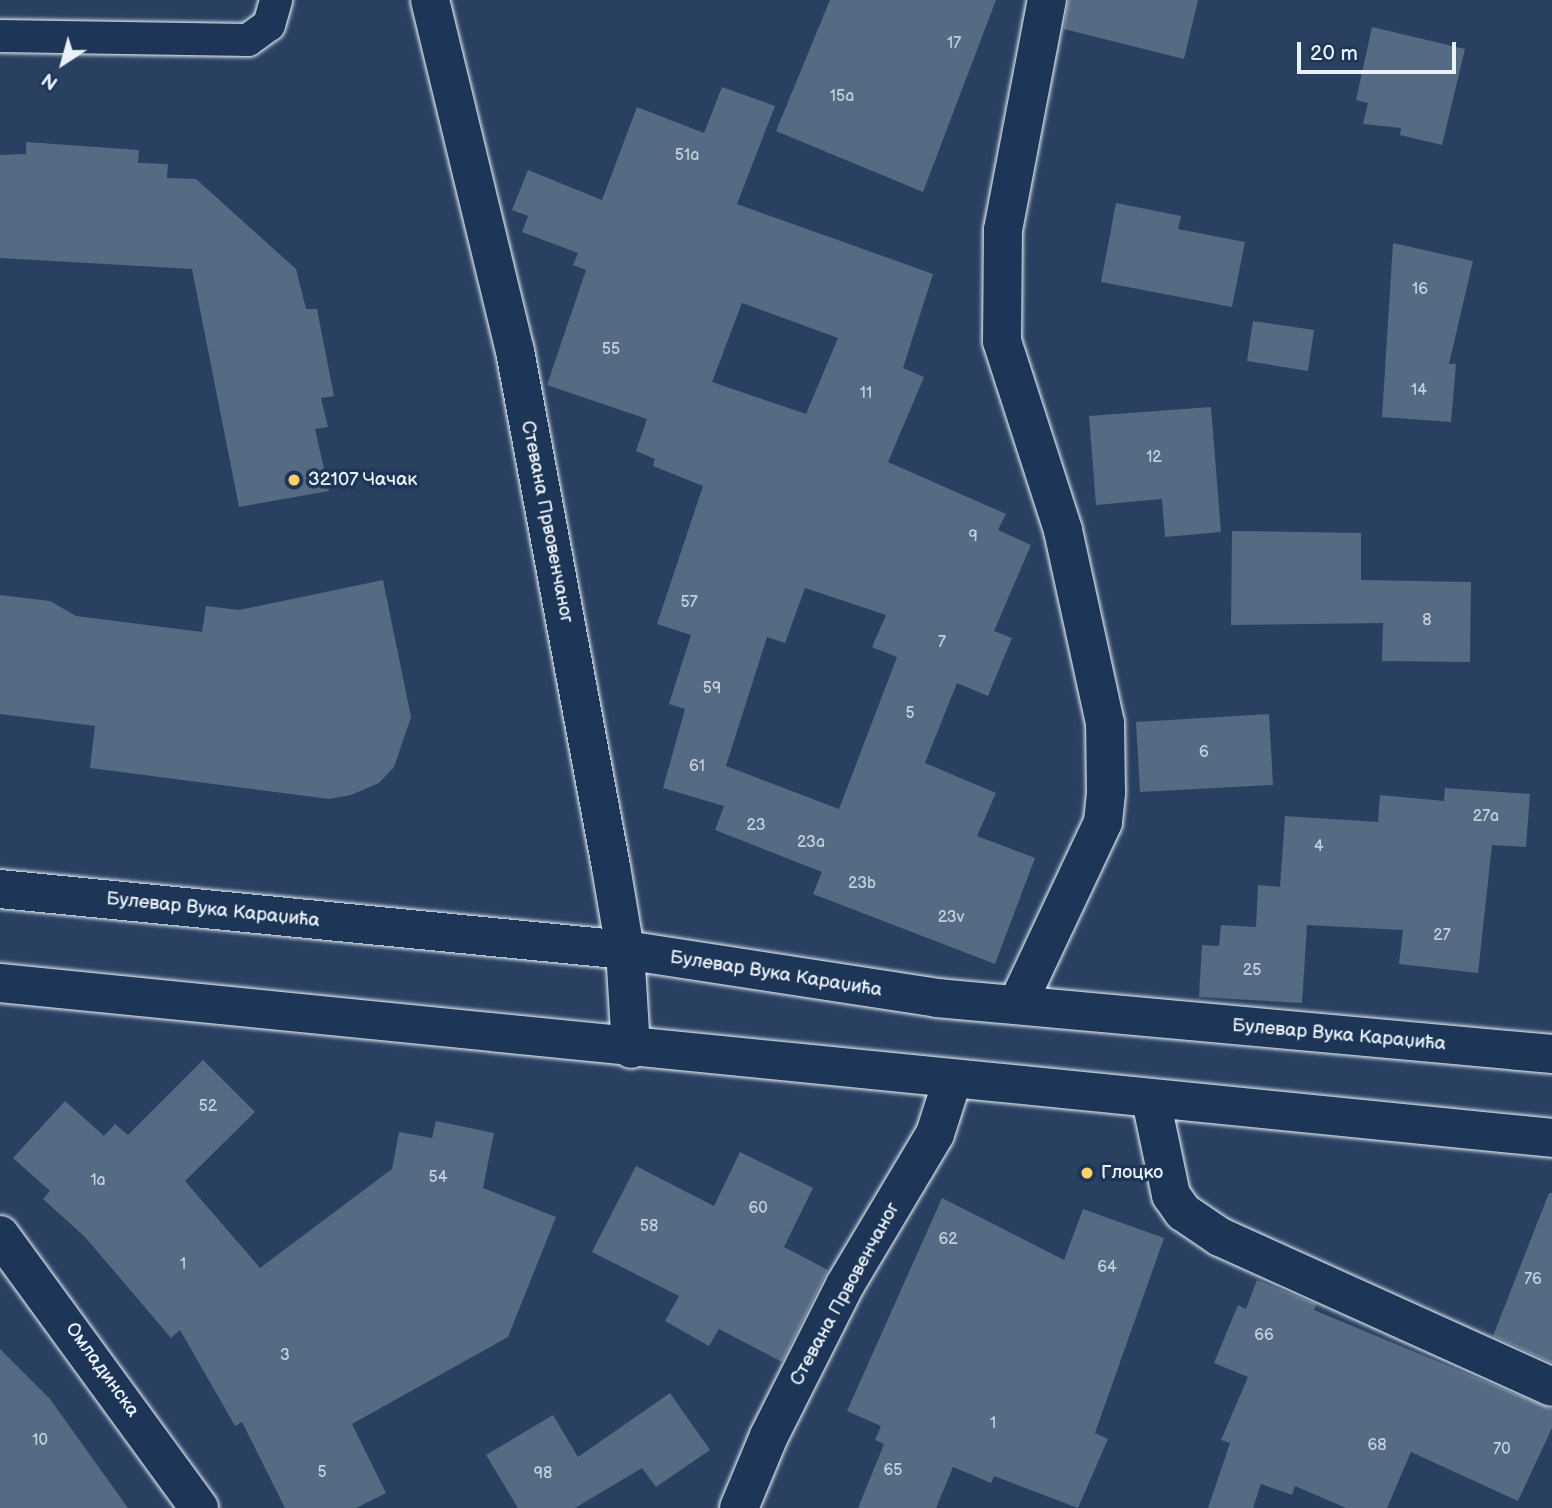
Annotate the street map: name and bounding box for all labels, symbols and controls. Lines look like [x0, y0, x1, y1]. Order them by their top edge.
north arrow [28, 28, 98, 98]
scale bar [1300, 28, 1459, 72]
house number: 17 [947, 34, 961, 54]
text: 20 m [1310, 41, 1358, 66]
text: N [38, 67, 63, 94]
house number: 15a [830, 87, 854, 107]
house number: 51a [675, 146, 699, 166]
house number: 16 [1412, 280, 1428, 300]
house number: 55 [602, 340, 620, 360]
house number: 14 [1411, 381, 1427, 401]
house number: 11 [860, 384, 872, 404]
street label: Стевана Првовенчаног [516, 419, 578, 625]
house number: 12 [1146, 448, 1162, 468]
place label: 32107 Чачак [308, 469, 419, 491]
marker: 32107 Чачак [286, 472, 302, 488]
house number: 9 [968, 527, 978, 547]
house number: 57 [680, 593, 698, 613]
house number: 8 [1422, 611, 1432, 631]
house number: 7 [938, 633, 946, 653]
house number: 59 [703, 679, 721, 699]
house number: 5 [905, 704, 915, 724]
house number: 6 [1199, 743, 1209, 763]
house number: 61 [689, 757, 705, 777]
house number: 27a [1473, 807, 1499, 827]
house number: 23 [747, 816, 765, 836]
house number: 23a [797, 833, 825, 853]
house number: 4 [1314, 837, 1324, 857]
house number: 23b [848, 874, 876, 894]
street label: Булевар Вука Караџића [105, 887, 321, 933]
house number: 23v [938, 908, 964, 928]
house number: 27 [1433, 926, 1451, 946]
street label: Булевар Вука Караџића [668, 946, 884, 1002]
house number: 25 [1243, 961, 1261, 981]
street label: Булевар Вука Караџића [1231, 1014, 1447, 1056]
house number: 52 [199, 1097, 217, 1117]
place label: Глоцко [1101, 1162, 1163, 1184]
marker: Глоцко [1079, 1165, 1095, 1181]
house number: 54 [429, 1168, 447, 1188]
house number: 1a [90, 1171, 106, 1191]
street label: Стевана Првовенчаног [785, 1198, 905, 1390]
house number: 60 [748, 1199, 768, 1219]
house number: 58 [640, 1217, 658, 1237]
house number: 62 [938, 1230, 958, 1250]
house number: 1 [180, 1255, 186, 1275]
house number: 64 [1097, 1258, 1117, 1278]
house number: 76 [1524, 1270, 1542, 1290]
street label: Омладинска [60, 1318, 144, 1422]
house number: 66 [1254, 1326, 1274, 1346]
house number: 3 [280, 1346, 290, 1366]
house number: 1 [990, 1414, 996, 1434]
house number: 10 [32, 1431, 48, 1451]
house number: 68 [1367, 1436, 1387, 1456]
house number: 70 [1493, 1440, 1511, 1460]
house number: 65 [884, 1461, 902, 1481]
house number: 5 [317, 1463, 327, 1483]
house number: 98 [534, 1464, 552, 1484]

